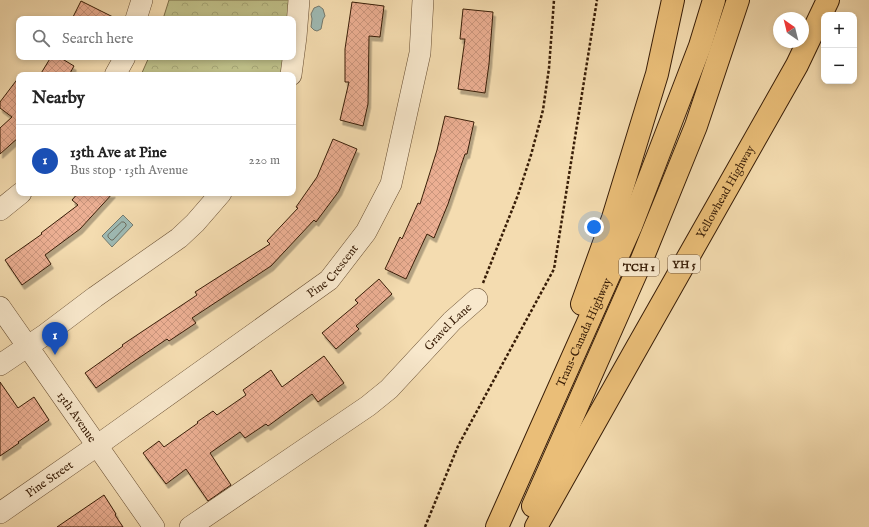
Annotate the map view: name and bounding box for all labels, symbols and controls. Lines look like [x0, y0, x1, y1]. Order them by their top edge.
north arrow [773, 12, 809, 48]
map controls [821, 12, 857, 84]
button: + [821, 12, 857, 48]
search box [16, 16, 296, 60]
icon: search [30, 27, 52, 49]
text: Search here [62, 29, 133, 48]
button: − [821, 48, 857, 84]
text: Nearby [32, 88, 85, 109]
text: 13th Ave at Pine [70, 143, 167, 162]
street label: Yellowhead Highway [693, 143, 758, 241]
text: 1 [43, 152, 47, 169]
text: 220 m [249, 152, 280, 169]
text: Bus stop · 13th Avenue [70, 162, 188, 179]
your location [584, 217, 604, 237]
street label: Pine Crescent [304, 242, 362, 301]
road number: YH 5 [668, 255, 700, 273]
road number: TCH 1 [619, 258, 659, 276]
street label: Trans-Canada Highway [553, 275, 615, 390]
street label: Gravel Lane [421, 300, 475, 354]
pin: 1 [42, 322, 68, 355]
street label: 13th Avenue [53, 389, 100, 446]
street label: Pine Street [23, 457, 76, 501]

